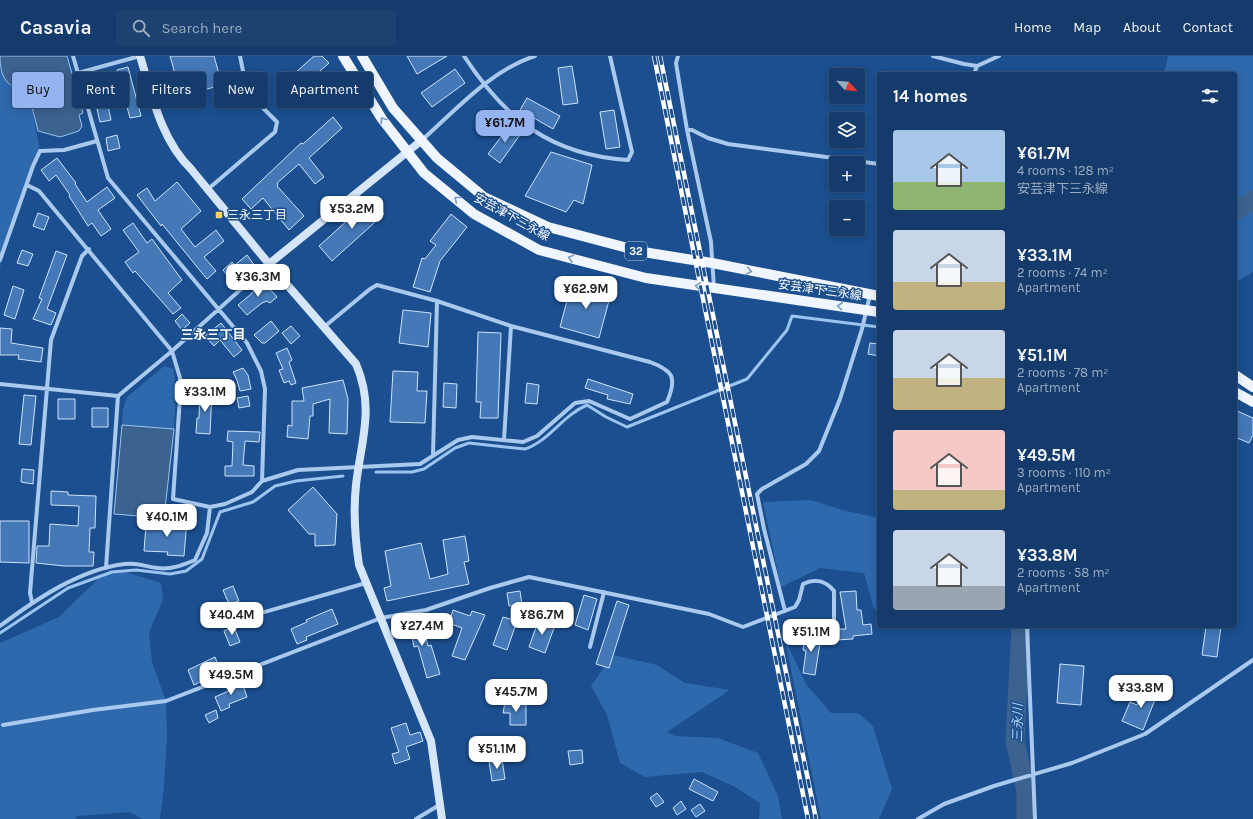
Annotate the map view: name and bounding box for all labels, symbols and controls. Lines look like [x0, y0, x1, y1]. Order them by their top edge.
search box [116, 10, 396, 46]
text: Casavia [20, 17, 92, 39]
icon: search [130, 17, 152, 39]
text: Search here [162, 19, 242, 37]
text: Home [1014, 19, 1051, 36]
text: Map [1073, 19, 1101, 36]
text: About [1123, 19, 1161, 36]
text: Contact [1183, 19, 1233, 36]
north arrow [829, 68, 865, 104]
map controls [829, 68, 865, 236]
chip: Buy [12, 72, 64, 108]
chip: Rent [72, 72, 129, 108]
chip: Filters [137, 72, 206, 108]
chip: New [214, 72, 268, 108]
chip: Apartment [276, 72, 373, 108]
icon: filters [1199, 85, 1221, 107]
text: 14 homes [893, 86, 968, 106]
pin: ¥61.7M [472, 110, 538, 144]
button: layers [829, 112, 865, 148]
text: ¥61.7M [485, 115, 525, 130]
one-way arrow [381, 118, 388, 125]
text: ¥61.7M [1017, 143, 1070, 163]
icon: home [925, 146, 973, 194]
button: + [829, 156, 865, 192]
text: 4 rooms · 128 m² [1017, 163, 1114, 178]
text: 安芸津下三永線 [1017, 181, 1108, 196]
street label: 安芸津下三永線 [472, 191, 552, 243]
pin: ¥53.2M [319, 196, 385, 230]
one-way arrow [454, 197, 461, 204]
button: − [829, 200, 865, 236]
text: ¥53.2M [329, 201, 375, 216]
place label: 三永三丁目 [227, 208, 287, 222]
marker: 三永三丁目 [214, 210, 224, 220]
road number: 32 [625, 242, 647, 260]
text: ¥33.1M [1017, 245, 1073, 265]
icon: home [925, 246, 973, 294]
one-way arrow [568, 255, 574, 263]
pin: ¥36.3M [225, 264, 291, 298]
text: 2 rooms · 74 m² [1017, 265, 1108, 280]
one-way arrow [746, 266, 752, 274]
text: ¥36.3M [235, 269, 281, 284]
pin: ¥62.9M [553, 276, 619, 310]
street label: 安芸津下三永線 [777, 277, 863, 303]
text: Apartment [1017, 280, 1080, 295]
text: ¥62.9M [563, 281, 609, 296]
one-way arrow [695, 282, 701, 291]
one-way arrow [837, 302, 843, 311]
district label: 三永三丁目 [180, 327, 246, 342]
text: ¥51.1M [1017, 345, 1068, 365]
icon: home [925, 346, 973, 394]
text: 2 rooms · 78 m² [1017, 365, 1109, 380]
pin: ¥33.1M [172, 379, 238, 413]
text: Apartment [1017, 380, 1080, 395]
text: ¥33.1M [184, 384, 226, 399]
text: ¥49.5M [1017, 445, 1076, 465]
icon: home [925, 446, 973, 494]
text: 3 rooms · 110 m² [1017, 465, 1111, 480]
text: Apartment [1017, 480, 1080, 495]
pin: ¥40.1M [134, 504, 200, 538]
text: ¥40.1M [146, 509, 188, 524]
text: ¥33.8M [1017, 545, 1078, 565]
icon: home [925, 546, 973, 594]
text: 2 rooms · 58 m² [1017, 565, 1110, 580]
text: Apartment [1017, 580, 1080, 595]
pin: ¥40.4M [199, 602, 265, 636]
pin: ¥86.7M [509, 602, 575, 636]
text: ¥40.4M [209, 607, 255, 622]
text: ¥86.7M [520, 607, 564, 622]
pin: ¥27.4M [389, 613, 455, 647]
text: ¥27.4M [400, 618, 444, 633]
pin: ¥51.1M [778, 619, 844, 653]
text: ¥51.1M [792, 624, 830, 639]
pin: ¥49.5M [198, 662, 264, 696]
text: ¥49.5M [208, 667, 254, 682]
pin: ¥33.8M [1108, 675, 1174, 709]
pin: ¥45.7M [483, 679, 549, 713]
text: ¥33.8M [1118, 680, 1164, 695]
text: ¥45.7M [494, 684, 538, 699]
water label: 三永川 [1010, 701, 1025, 743]
pin: ¥51.1M [464, 736, 530, 770]
text: ¥51.1M [478, 741, 516, 756]

